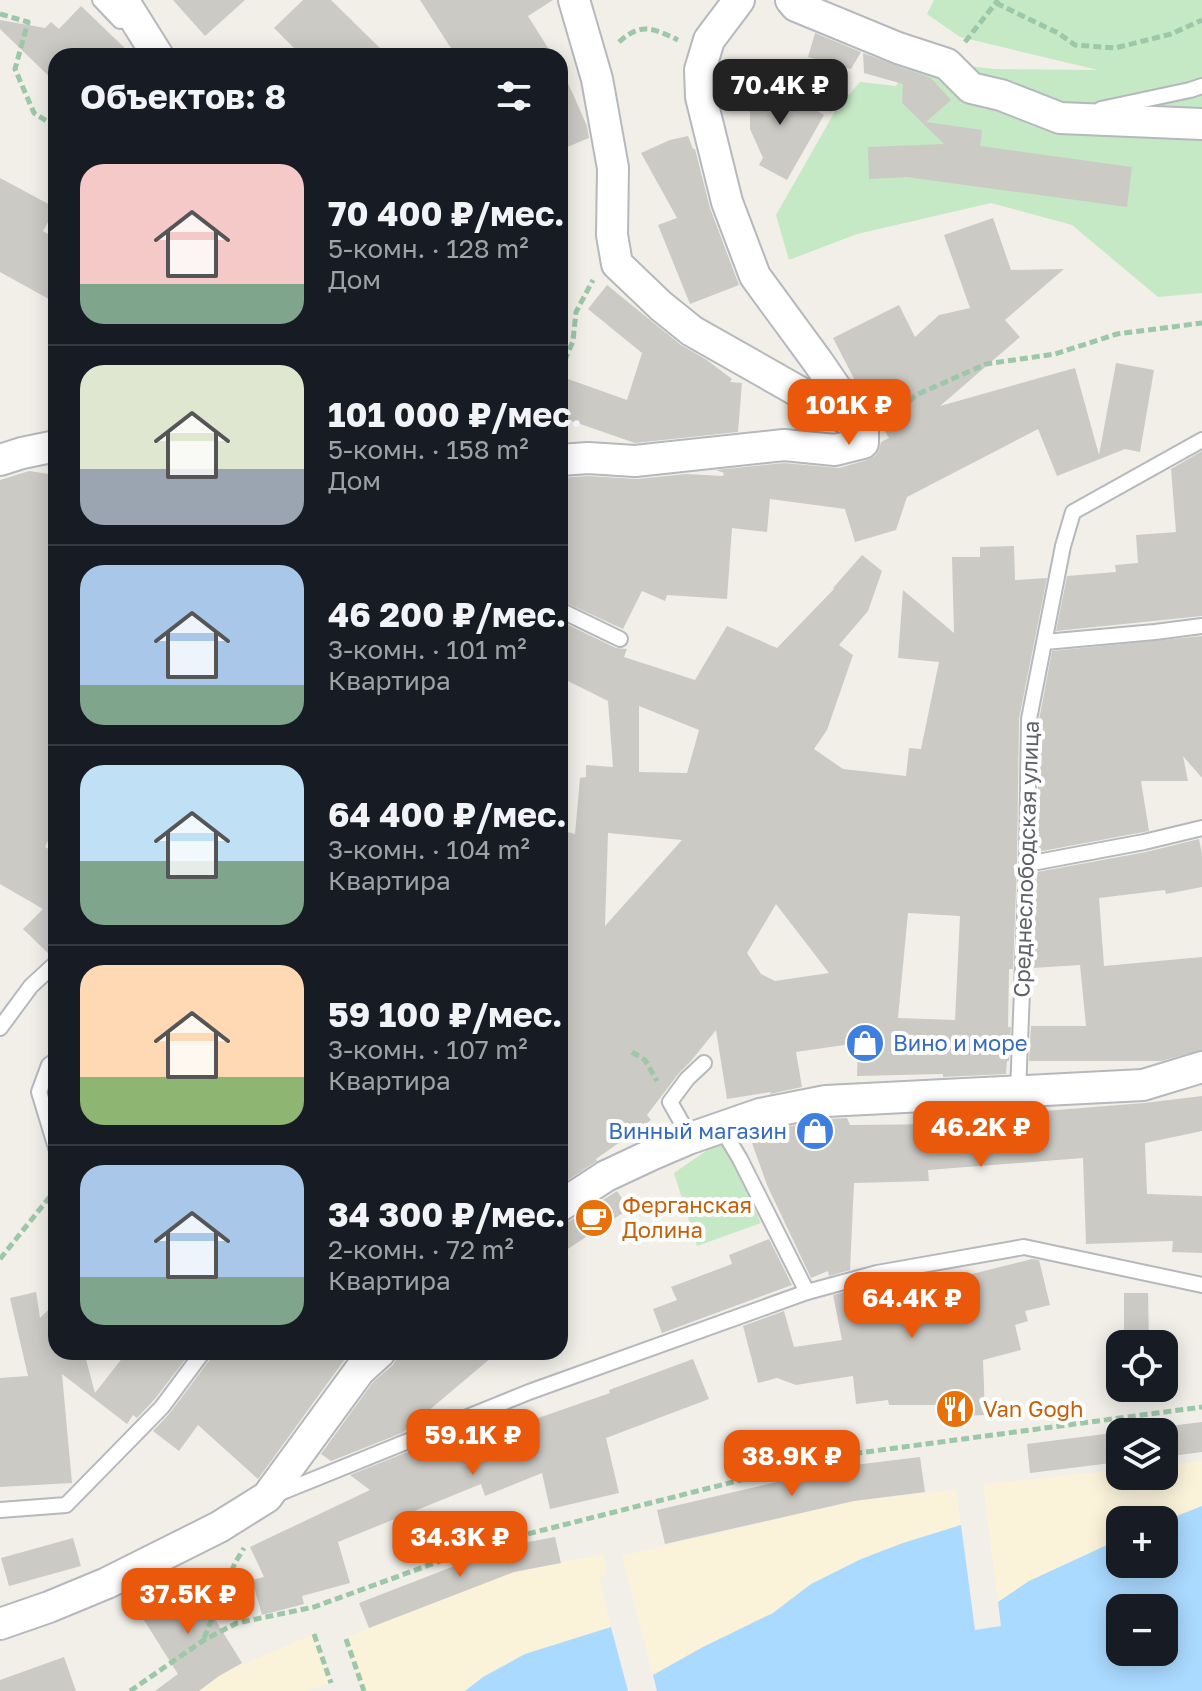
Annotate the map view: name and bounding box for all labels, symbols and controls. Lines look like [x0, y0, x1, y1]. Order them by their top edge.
pin: 70.4K ₽ [706, 59, 854, 127]
text: 70.4K ₽ [731, 69, 829, 100]
icon: filters [492, 74, 536, 118]
text: Объектов: 8 [80, 76, 286, 116]
text: 70 400 ₽/мес. [328, 193, 565, 233]
icon: home [144, 196, 240, 292]
text: 5-комн. · 128 m² [328, 233, 529, 264]
text: Дом [328, 264, 381, 295]
pin: 101K ₽ [784, 379, 914, 447]
text: 101K ₽ [806, 389, 892, 420]
text: 101 000 ₽/мес. [328, 394, 582, 434]
icon: home [144, 397, 240, 493]
text: 5-комн. · 158 m² [328, 434, 529, 465]
text: Дом [328, 465, 381, 496]
text: 46 200 ₽/мес. [328, 594, 566, 634]
icon: home [144, 597, 240, 693]
text: 3-комн. · 101 m² [328, 634, 527, 665]
text: Квартира [328, 665, 451, 696]
street label: Среднеслободская улица [1007, 720, 1044, 998]
text: 64 400 ₽/мес. [328, 794, 567, 834]
icon: home [144, 797, 240, 893]
text: 3-комн. · 104 m² [328, 834, 530, 865]
text: Квартира [328, 865, 451, 896]
text: 59 100 ₽/мес. [328, 994, 563, 1034]
icon: home [144, 997, 240, 1093]
shop icon: Вино и море [844, 1022, 886, 1064]
place label: Вино и море [893, 1029, 1028, 1056]
text: 3-комн. · 107 m² [328, 1034, 528, 1065]
text: Квартира [328, 1065, 451, 1096]
pin: 46.2K ₽ [907, 1101, 1055, 1169]
shop icon: Винный магазин [794, 1110, 836, 1152]
text: 46.2K ₽ [931, 1111, 1031, 1142]
place label: Винный магазин [608, 1117, 787, 1144]
place label: Ферганская Долина [622, 1191, 752, 1243]
text: 34 300 ₽/мес. [328, 1194, 566, 1234]
icon: home [144, 1197, 240, 1293]
cafe icon: Ферганская Долина [573, 1197, 615, 1239]
text: 2-комн. · 72 m² [328, 1234, 514, 1265]
text: Квартира [328, 1265, 451, 1296]
pin: 64.4K ₽ [838, 1272, 986, 1340]
text: 64.4K ₽ [862, 1282, 962, 1313]
map controls [1106, 1330, 1178, 1666]
button: locate [1106, 1330, 1178, 1402]
restaurant icon: Van Gogh [934, 1388, 976, 1430]
place label: Van Gogh [983, 1395, 1084, 1422]
pin: 59.1K ₽ [399, 1409, 547, 1477]
button: layers [1106, 1418, 1178, 1490]
text: 59.1K ₽ [425, 1419, 521, 1450]
pin: 38.9K ₽ [718, 1430, 866, 1498]
text: 38.9K ₽ [742, 1440, 842, 1471]
button: + [1106, 1506, 1178, 1578]
pin: 34.3K ₽ [386, 1511, 534, 1579]
text: 34.3K ₽ [410, 1521, 510, 1552]
pin: 37.5K ₽ [114, 1568, 262, 1636]
text: 37.5K ₽ [139, 1578, 237, 1609]
button: − [1106, 1594, 1178, 1666]

